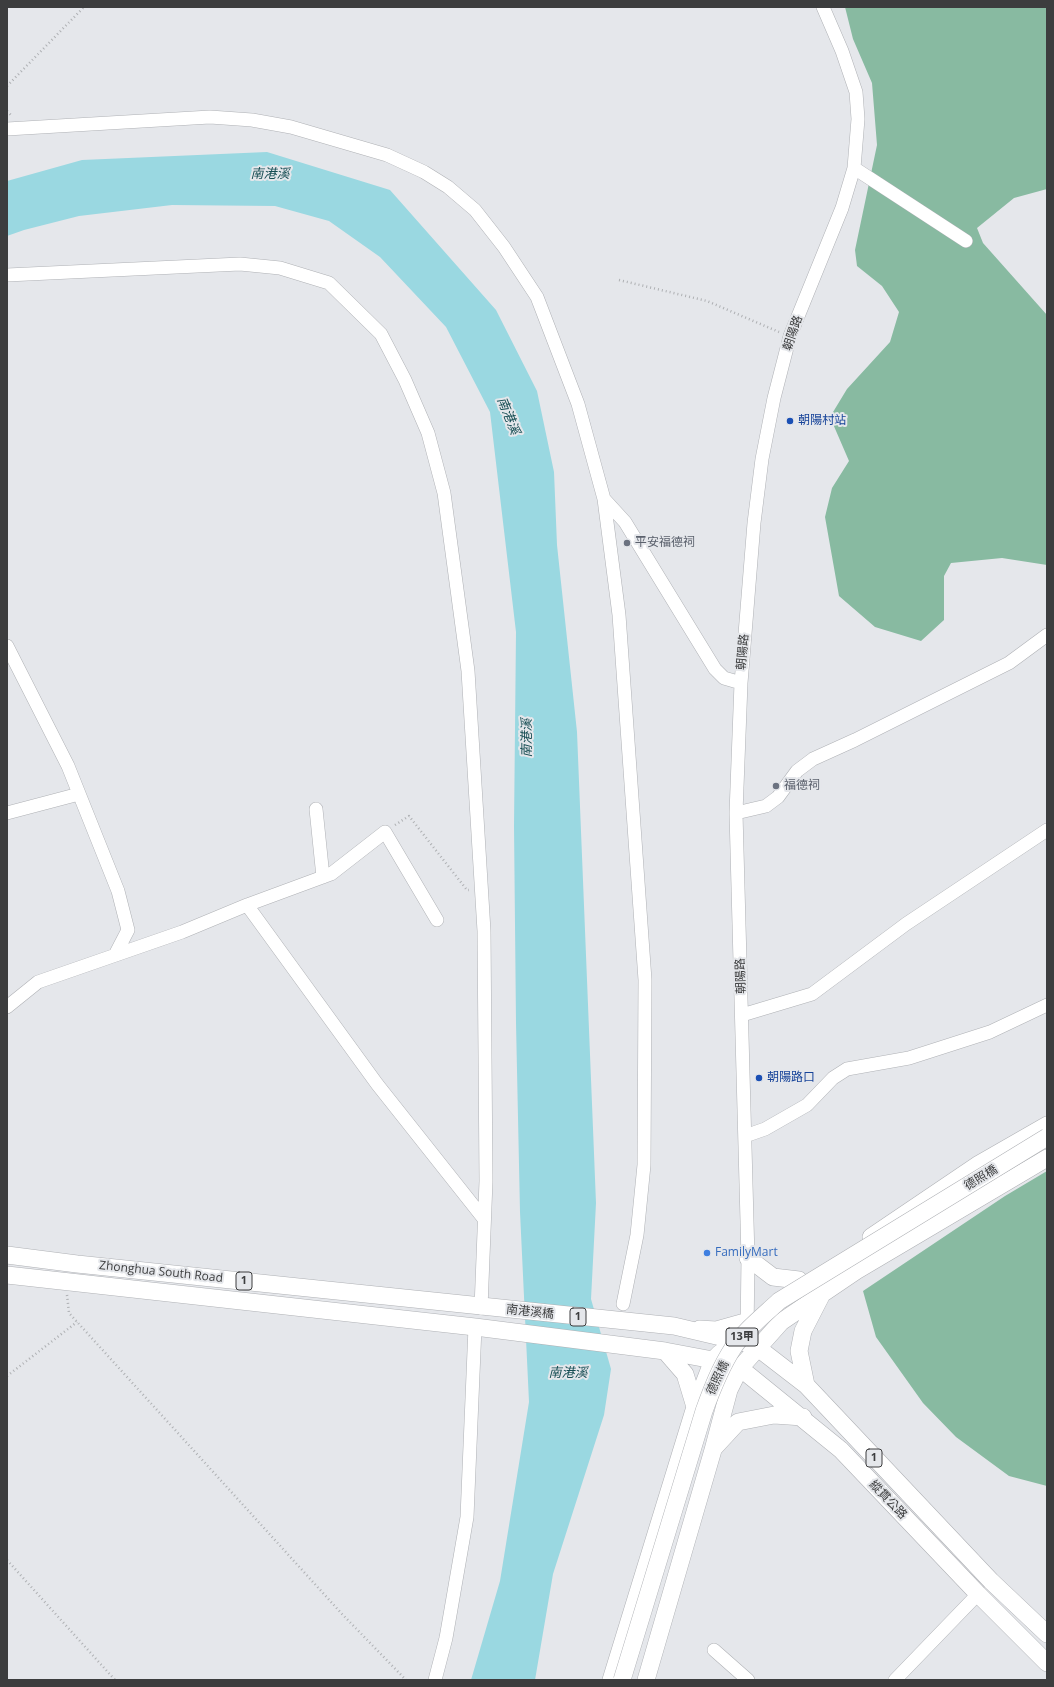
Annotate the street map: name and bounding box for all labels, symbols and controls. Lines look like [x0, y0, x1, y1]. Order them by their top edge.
water label: 南港溪 [251, 166, 289, 182]
street label: 朝陽路 [780, 314, 806, 352]
water label: 南港溪 [493, 395, 523, 437]
place label: 朝陽村站 [798, 414, 846, 428]
marker: 朝陽村站 [785, 416, 795, 426]
place label: 平安福德祠 [635, 536, 695, 550]
marker: 平安福德祠 [622, 538, 632, 548]
street label: 朝陽路 [734, 633, 752, 671]
water label: 南港溪 [519, 719, 535, 757]
place label: 福德祠 [784, 779, 820, 793]
marker: 福德祠 [771, 781, 781, 791]
street label: 朝陽路 [733, 958, 749, 994]
place label: 朝陽路口 [767, 1071, 815, 1085]
marker: 朝陽路口 [754, 1073, 764, 1083]
street label: 德照橋 [962, 1163, 1000, 1193]
place label: FamilyMart [715, 1246, 778, 1260]
marker: FamilyMart [702, 1248, 712, 1258]
street label: Zhonghua South Road [98, 1258, 224, 1286]
road number: 1 [236, 1272, 252, 1290]
street label: 南港溪橋 [505, 1302, 555, 1322]
road number: 1 [570, 1308, 586, 1326]
road number: 13甲 [726, 1328, 758, 1346]
street label: 德照橋 [704, 1359, 732, 1397]
water label: 南港溪 [549, 1365, 587, 1381]
road number: 1 [866, 1449, 882, 1467]
street label: 縱貫公路 [866, 1478, 910, 1522]

